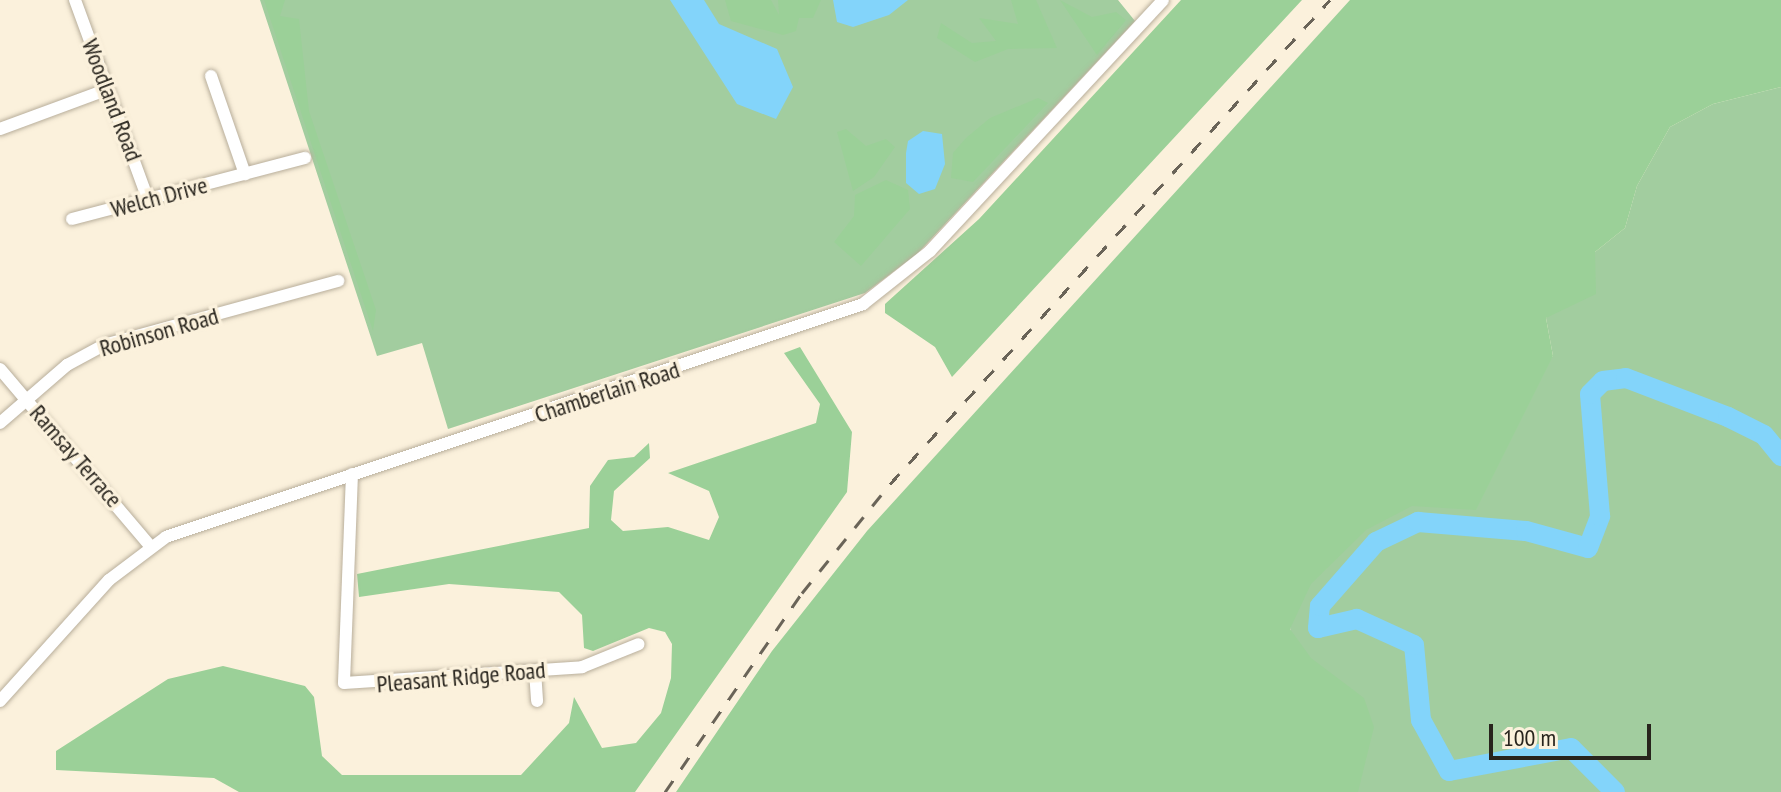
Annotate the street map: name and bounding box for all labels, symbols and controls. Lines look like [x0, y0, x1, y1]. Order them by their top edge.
street label: Woodland Road [76, 35, 148, 165]
street label: Welch Drive [108, 170, 210, 224]
street label: Robinson Road [96, 301, 222, 363]
street label: Chamberlain Road [531, 355, 683, 429]
street label: Ramsay Terrace [23, 398, 129, 514]
street label: Pleasant Ridge Road [375, 655, 547, 699]
scale bar [1493, 708, 1655, 758]
text: 100 m [1503, 722, 1556, 753]

